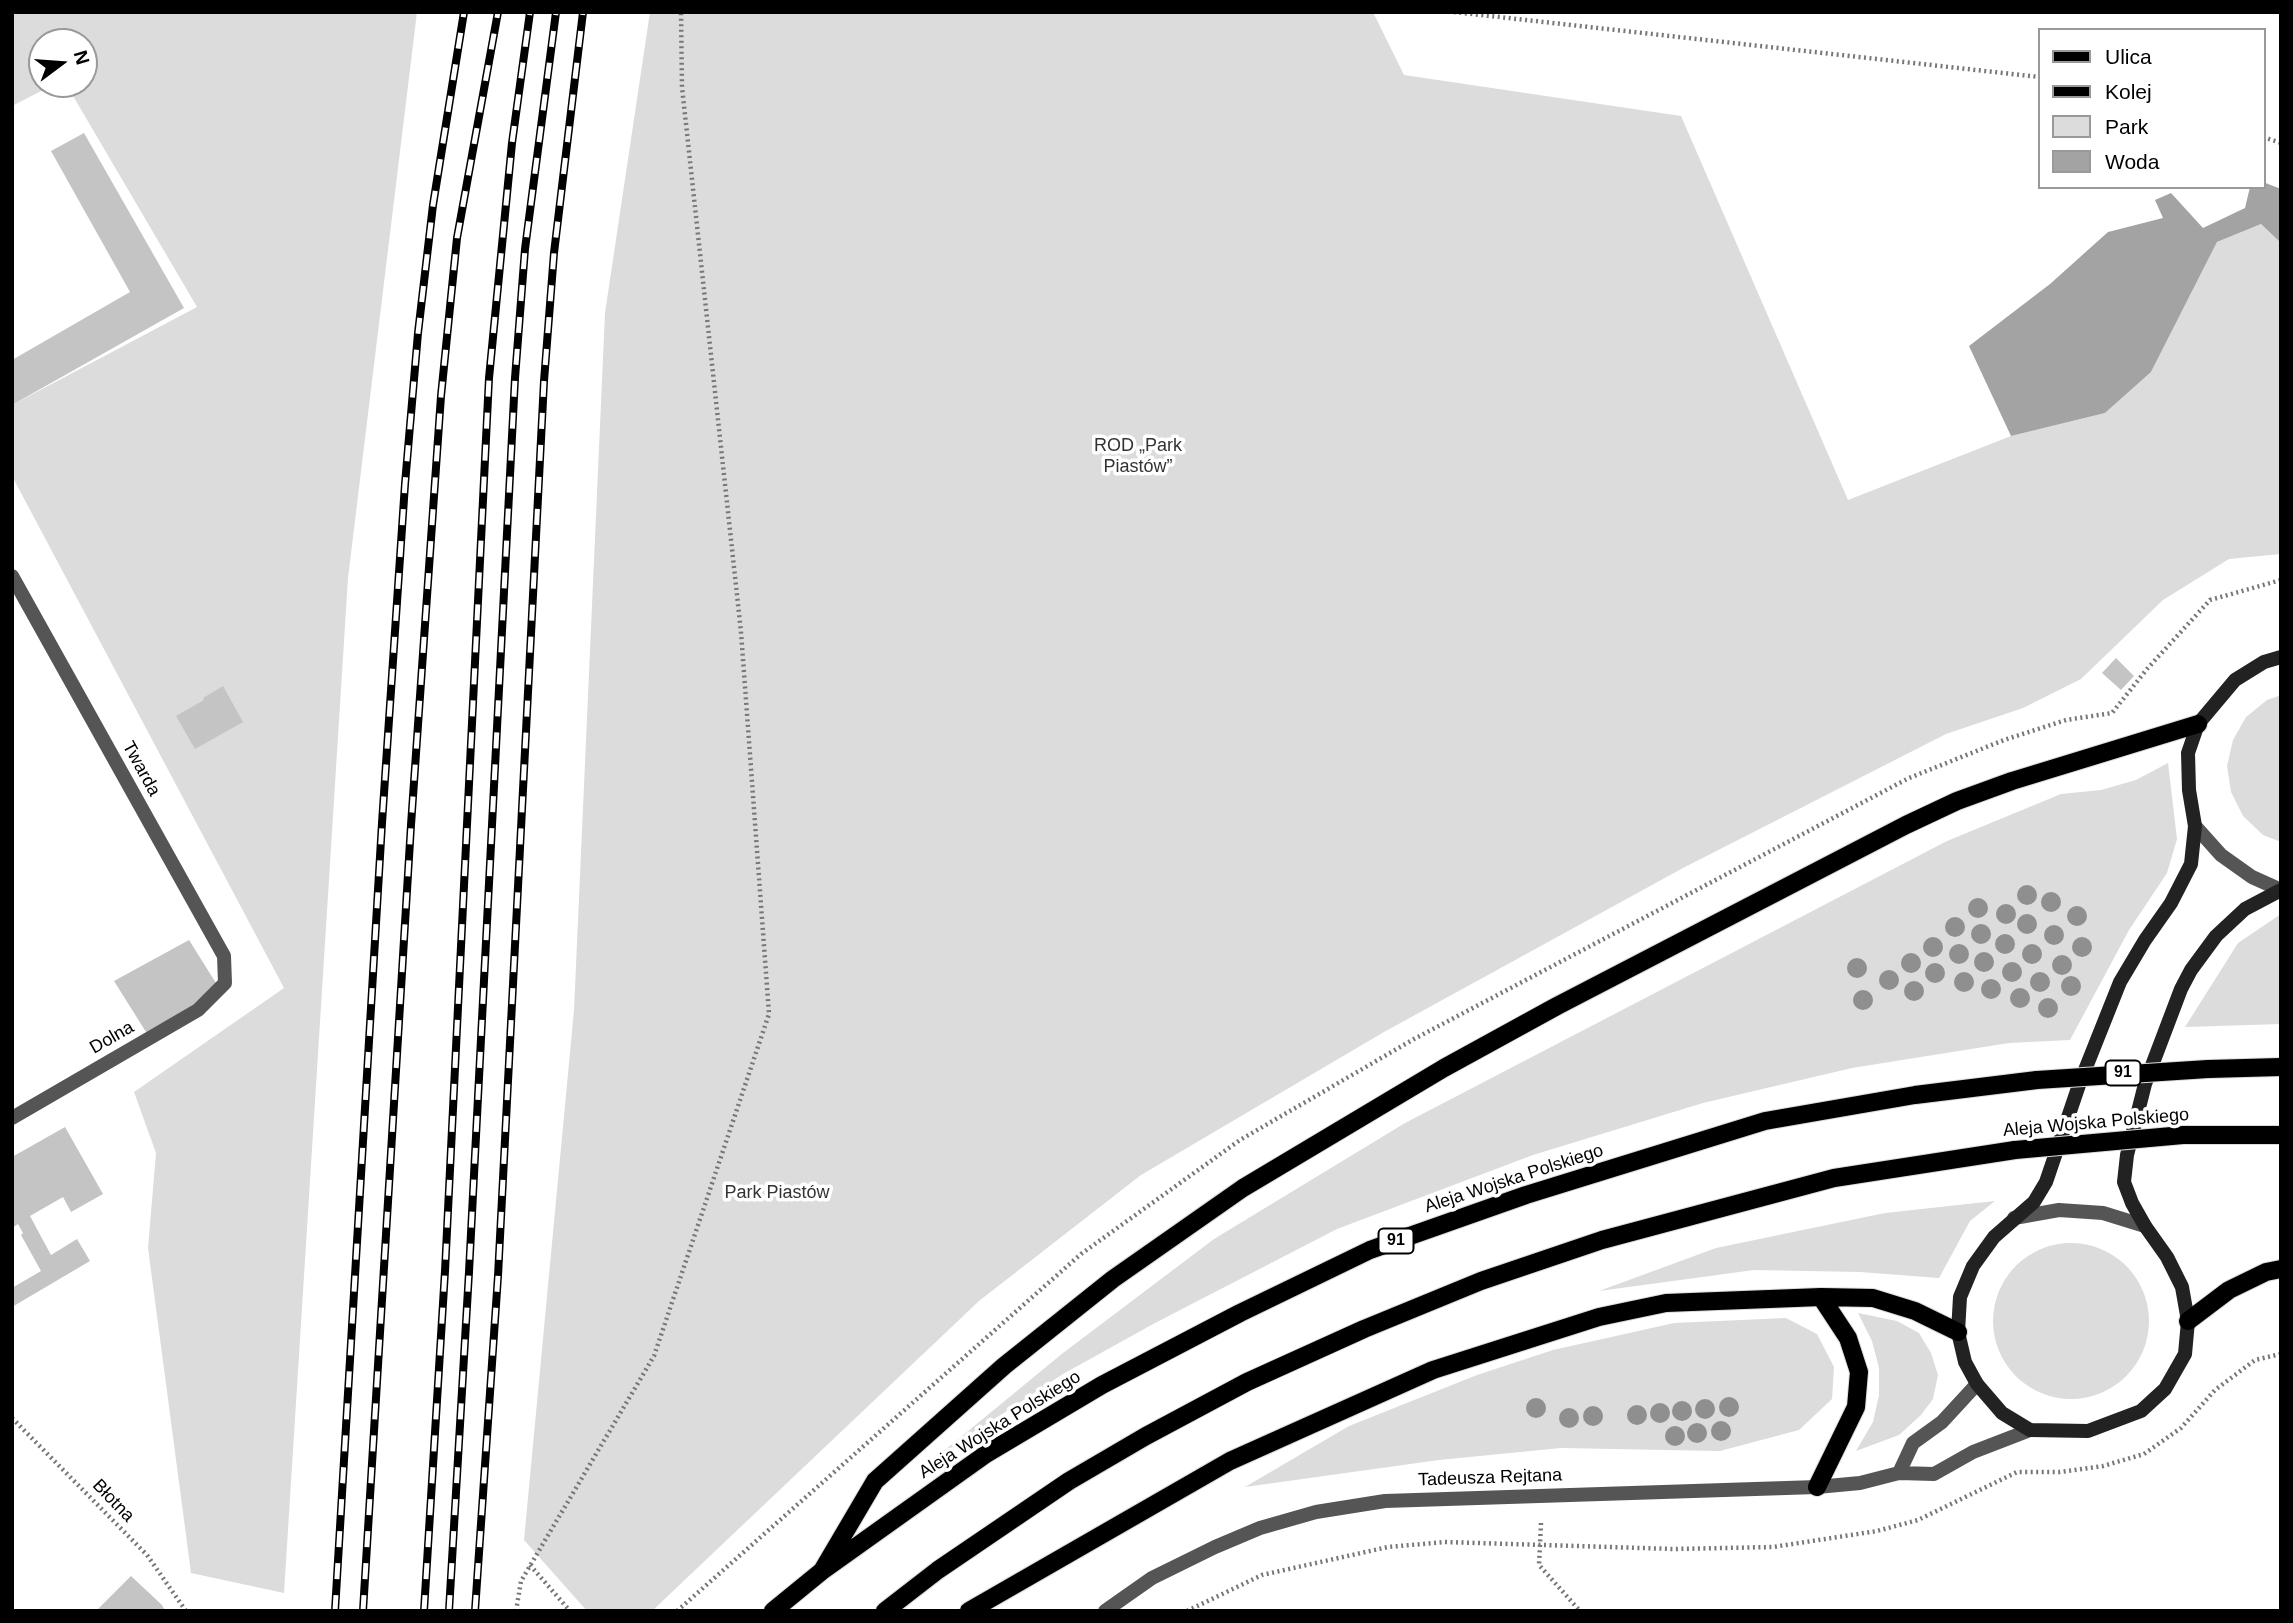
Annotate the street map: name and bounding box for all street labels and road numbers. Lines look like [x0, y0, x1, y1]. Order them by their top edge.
street label: Twarda [117, 738, 165, 800]
street label: Dolna [86, 1017, 138, 1059]
road number: 91 [2106, 1060, 2140, 1086]
street label: Aleja Wojska Polskiego [2002, 1104, 2190, 1142]
street label: Aleja Wojska Polskiego [1422, 1140, 1606, 1218]
road number: 91 [1378, 1228, 1414, 1254]
street label: Aleja Wojska Polskiego [915, 1366, 1085, 1484]
street label: Tadeusza Rejtana [1418, 1465, 1562, 1491]
street label: Błotna [88, 1475, 138, 1527]

